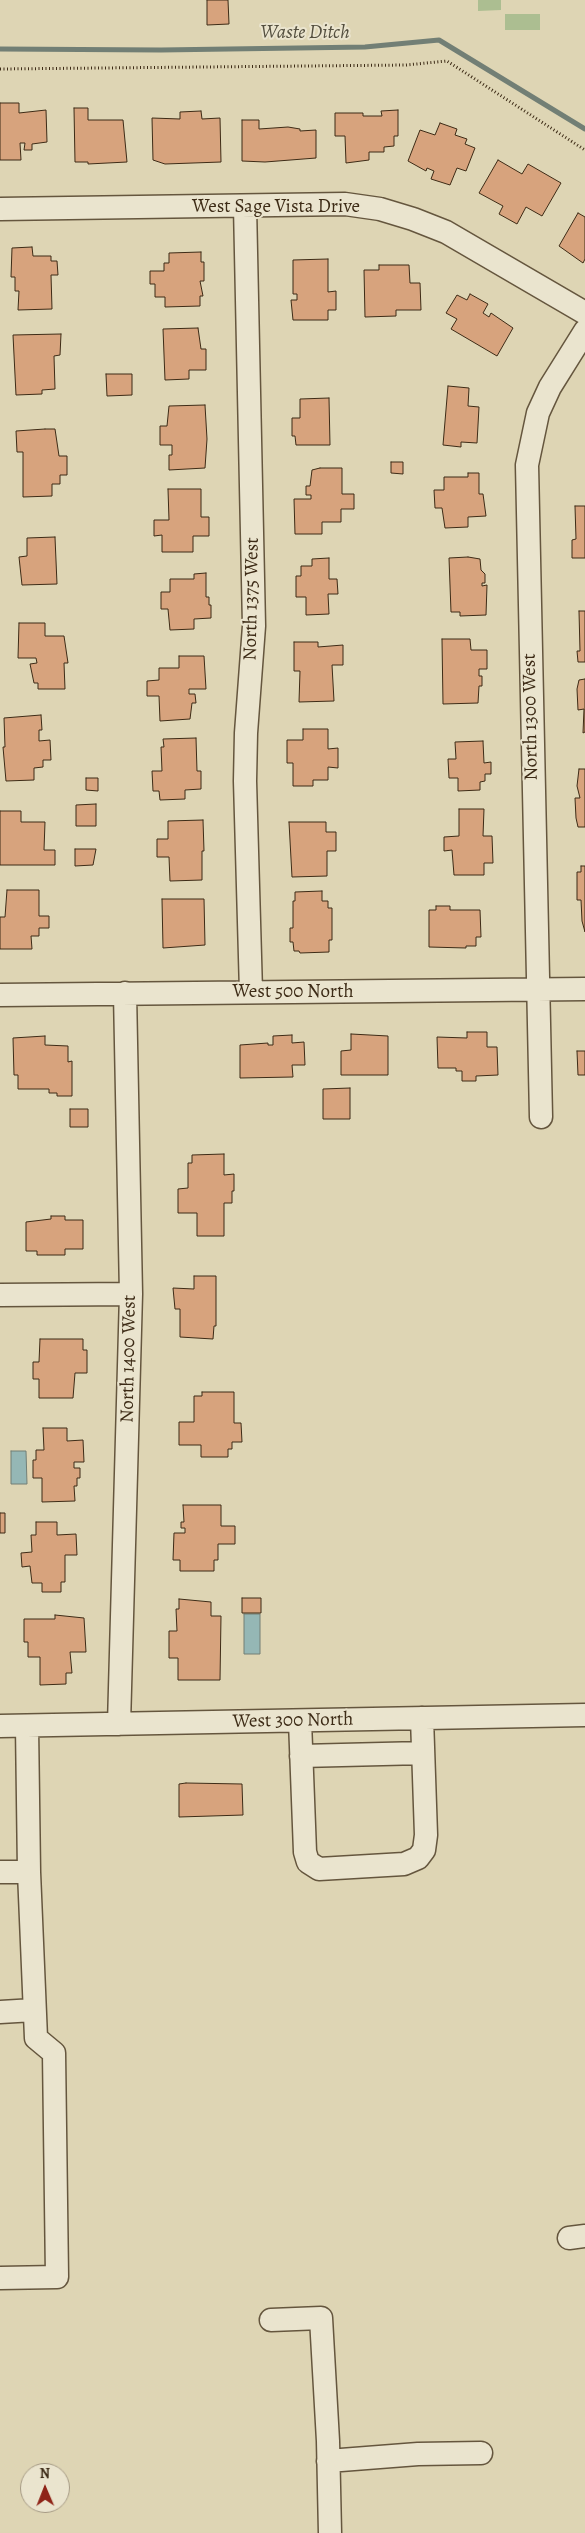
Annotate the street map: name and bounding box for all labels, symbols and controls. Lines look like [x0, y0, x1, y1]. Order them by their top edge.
water label: Waste Ditch [260, 21, 350, 45]
street label: West Sage Vista Drive [192, 196, 360, 218]
street label: North 1375 West [240, 537, 264, 661]
street label: North 1300 West [518, 653, 544, 781]
street label: West 500 North [232, 981, 354, 1003]
street label: North 1400 West [116, 1295, 142, 1423]
street label: West 300 North [232, 1709, 354, 1733]
north arrow [20, 2463, 70, 2513]
text: N [39, 2464, 50, 2483]

